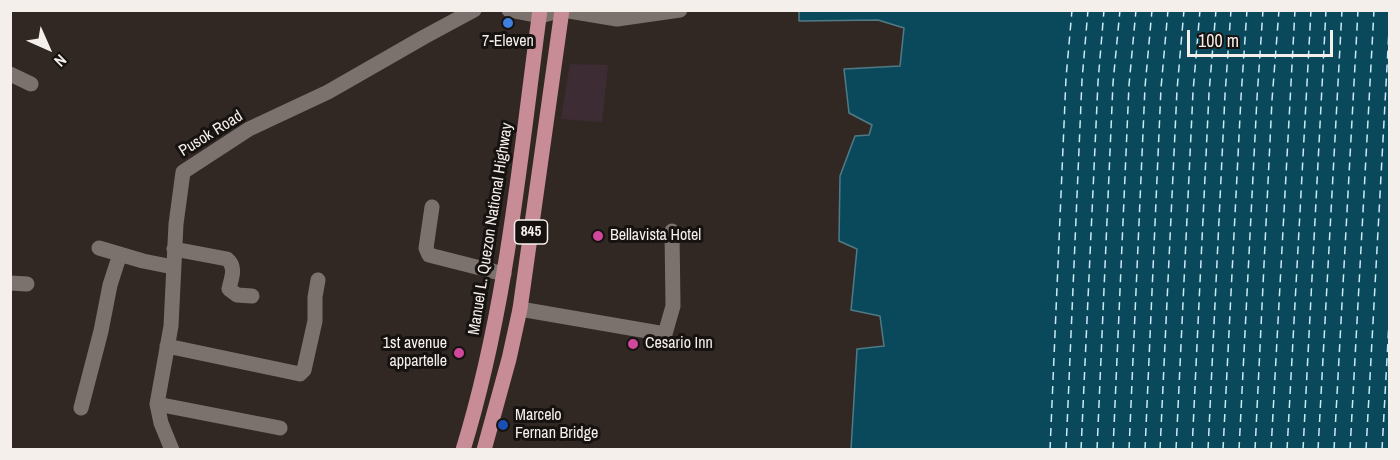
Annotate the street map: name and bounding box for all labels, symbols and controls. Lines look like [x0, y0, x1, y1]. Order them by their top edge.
marker: 7-Eleven [501, 16, 515, 30]
north arrow [18, 18, 78, 78]
scale bar [1190, 18, 1336, 56]
text: 100 m [1198, 28, 1239, 53]
place label: 7-Eleven [482, 32, 534, 52]
text: N [50, 50, 72, 72]
street label: Pusok Road [176, 107, 246, 161]
street label: Manuel L. Quezon National Highway [465, 122, 517, 336]
road number: 845 [514, 220, 548, 244]
place label: Bellavista Hotel [610, 226, 701, 246]
marker: Bellavista Hotel [591, 229, 605, 243]
place label: 1st avenue appartelle [383, 334, 447, 372]
place label: Cesario Inn [645, 334, 713, 354]
marker: Cesario Inn [626, 337, 640, 351]
marker: 1st avenue appartelle [452, 346, 466, 360]
place label: Marcelo Fernan Bridge [515, 406, 598, 444]
marker: Marcelo Fernan Bridge [496, 418, 510, 432]

